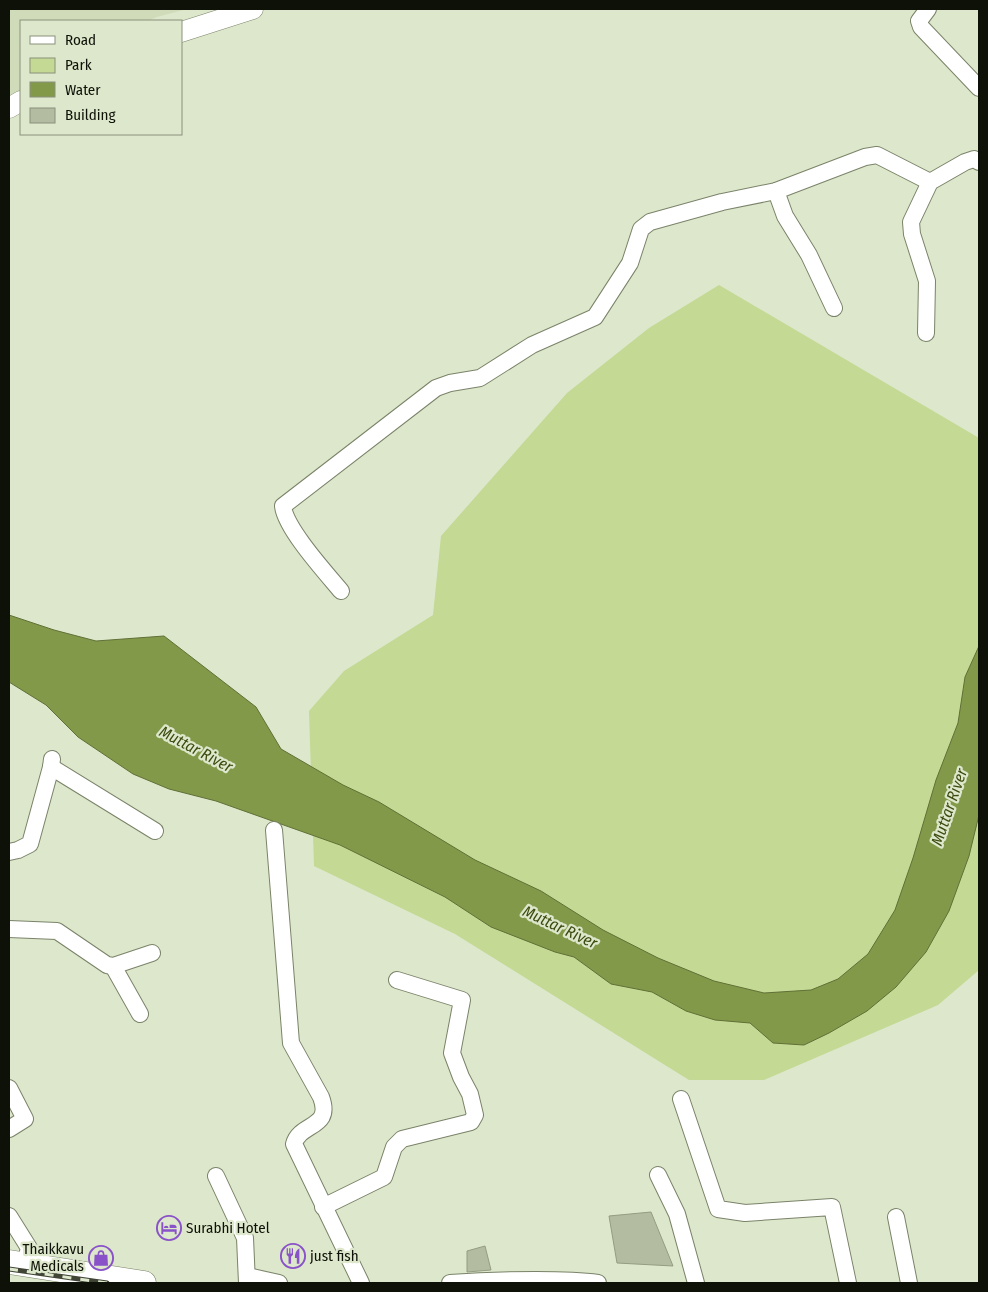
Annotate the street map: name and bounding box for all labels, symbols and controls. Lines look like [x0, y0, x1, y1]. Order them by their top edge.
legend [20, 20, 182, 135]
text: Road [65, 31, 96, 49]
text: Park [65, 56, 92, 74]
text: Water [65, 81, 101, 99]
text: Building [65, 106, 116, 124]
water label: Muttar River [156, 722, 236, 776]
water label: Muttar River [927, 766, 971, 848]
water label: Muttar River [520, 901, 601, 953]
hotel icon: Surabhi Hotel [156, 1215, 182, 1241]
place label: Surabhi Hotel [186, 1219, 270, 1237]
place label: Thaikkavu Medicals [23, 1240, 84, 1275]
restaurant icon: just fish [280, 1243, 306, 1269]
shop icon: Thaikkavu Medicals [88, 1245, 114, 1271]
place label: just fish [309, 1247, 359, 1265]

